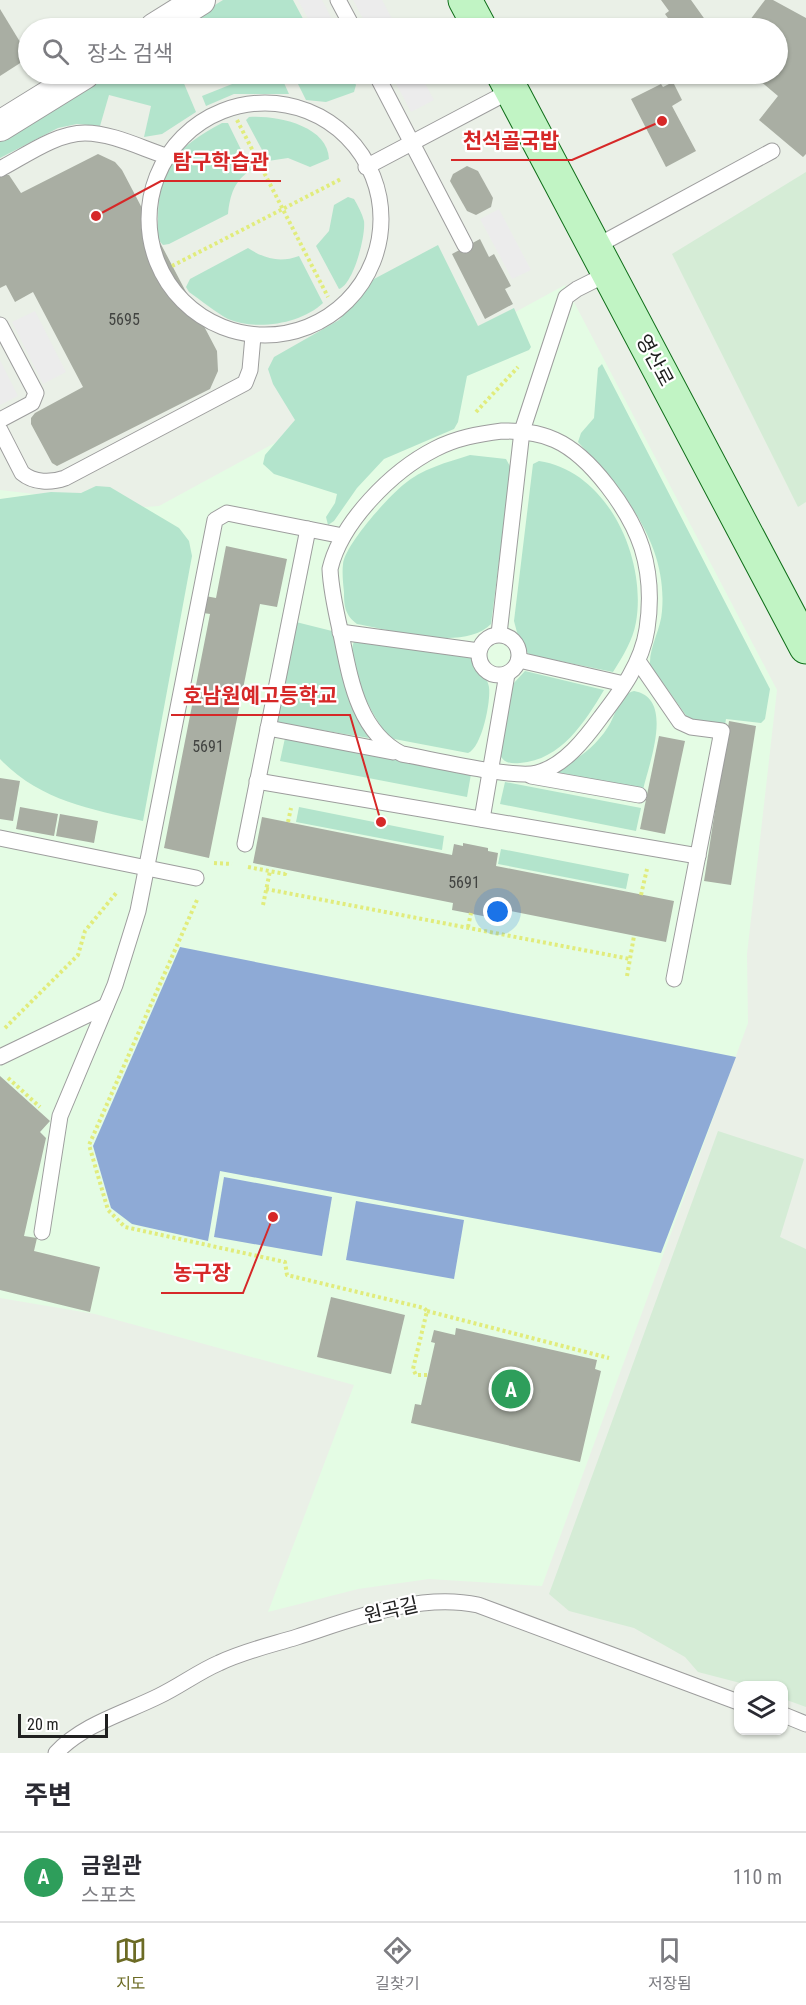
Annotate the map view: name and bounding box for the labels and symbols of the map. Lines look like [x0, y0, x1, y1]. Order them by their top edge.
callout: 천석골국밥 [451, 121, 572, 160]
text: 천석골국밥 [463, 129, 559, 153]
callout: 탐구학습관 [161, 142, 281, 181]
text: 탐구학습관 [173, 150, 269, 174]
house number: 5695 [108, 310, 140, 329]
street label: 영산로 [631, 330, 679, 390]
callout: 호남원예고등학교 [171, 676, 350, 715]
text: 호남원예고등학교 [183, 684, 337, 708]
house number: 5691 [192, 737, 224, 756]
house number: 5691 [448, 873, 480, 892]
your location [483, 897, 512, 926]
callout: 농구장 [161, 1254, 243, 1293]
text: 농구장 [173, 1261, 231, 1285]
pin: A [492, 1366, 530, 1412]
street label: 원곡길 [361, 1592, 421, 1628]
scale bar [18, 1711, 108, 1738]

